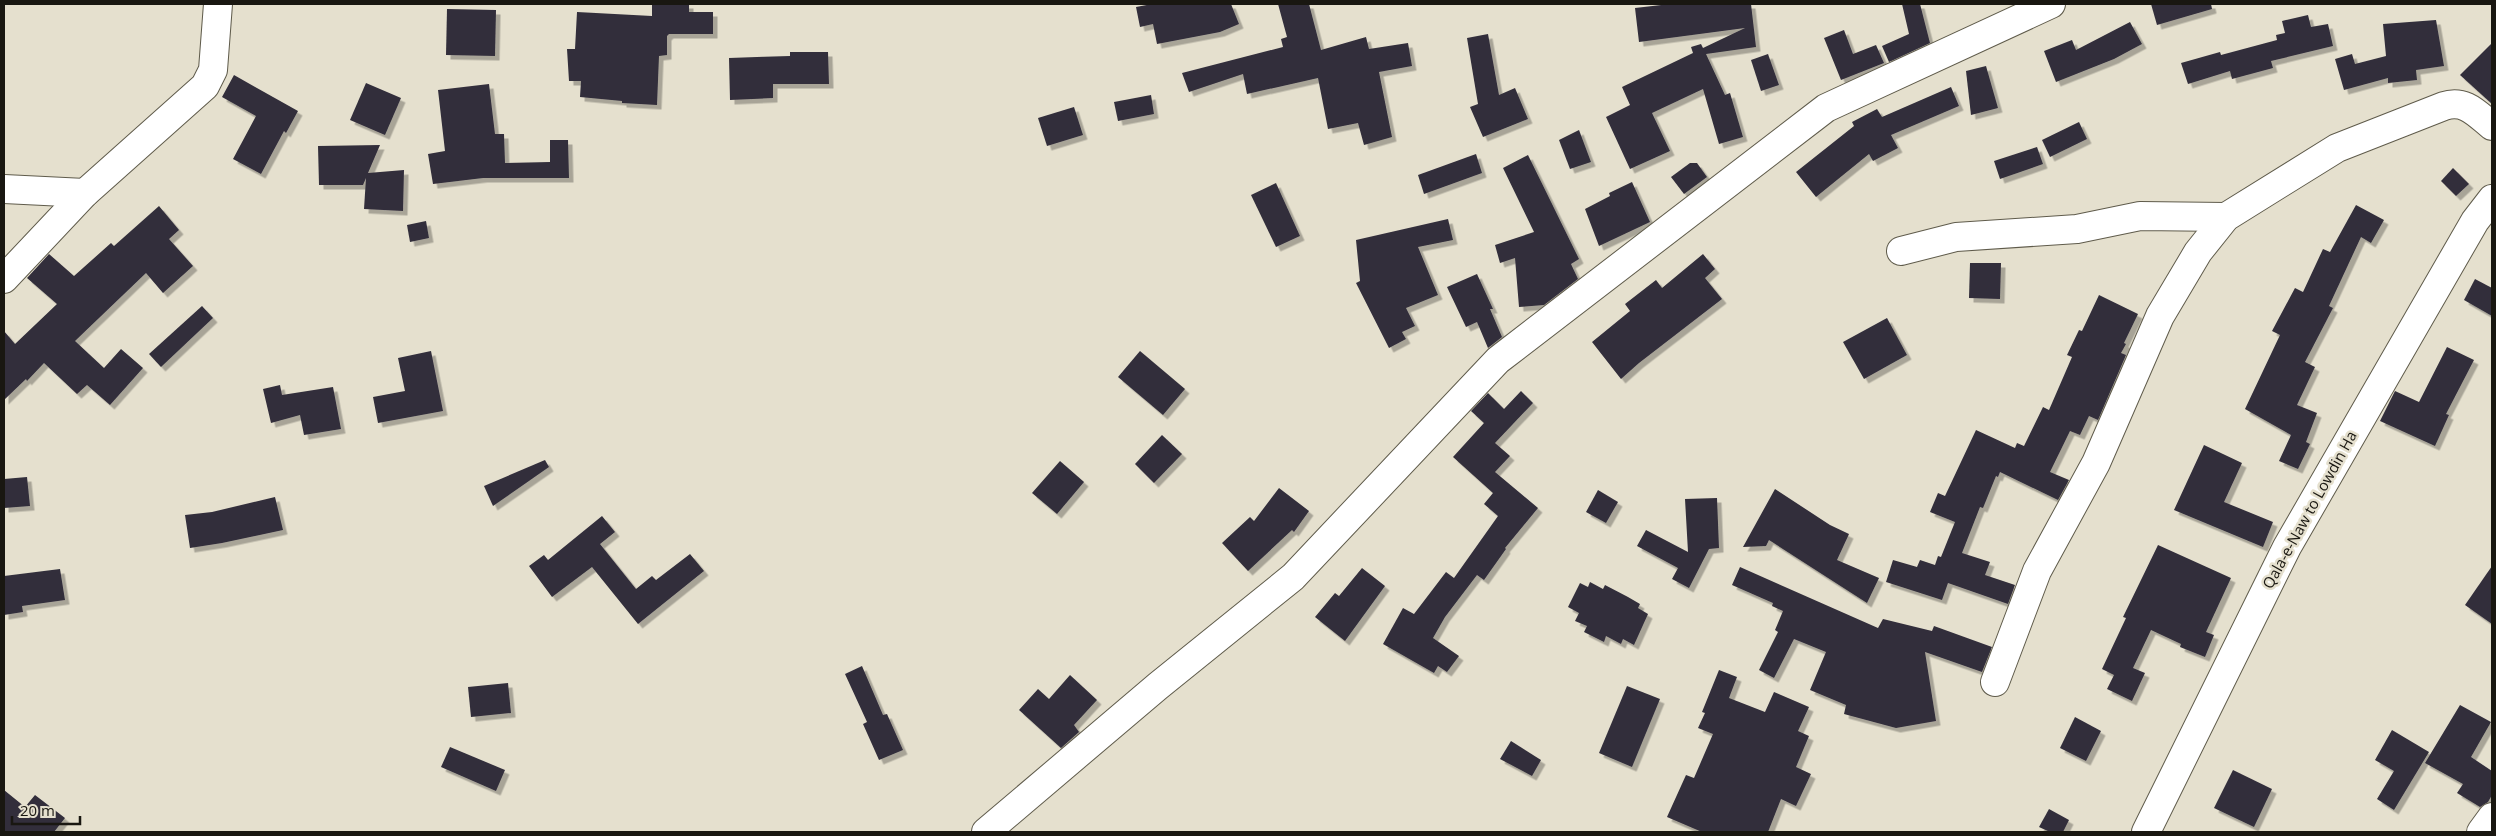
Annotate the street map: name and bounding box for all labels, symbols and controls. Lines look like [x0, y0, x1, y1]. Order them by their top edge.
street label: Qala-e-Naw to Lowdin Ha [2257, 427, 2361, 592]
scale bar [12, 794, 80, 826]
text: 20 m [20, 800, 55, 820]

